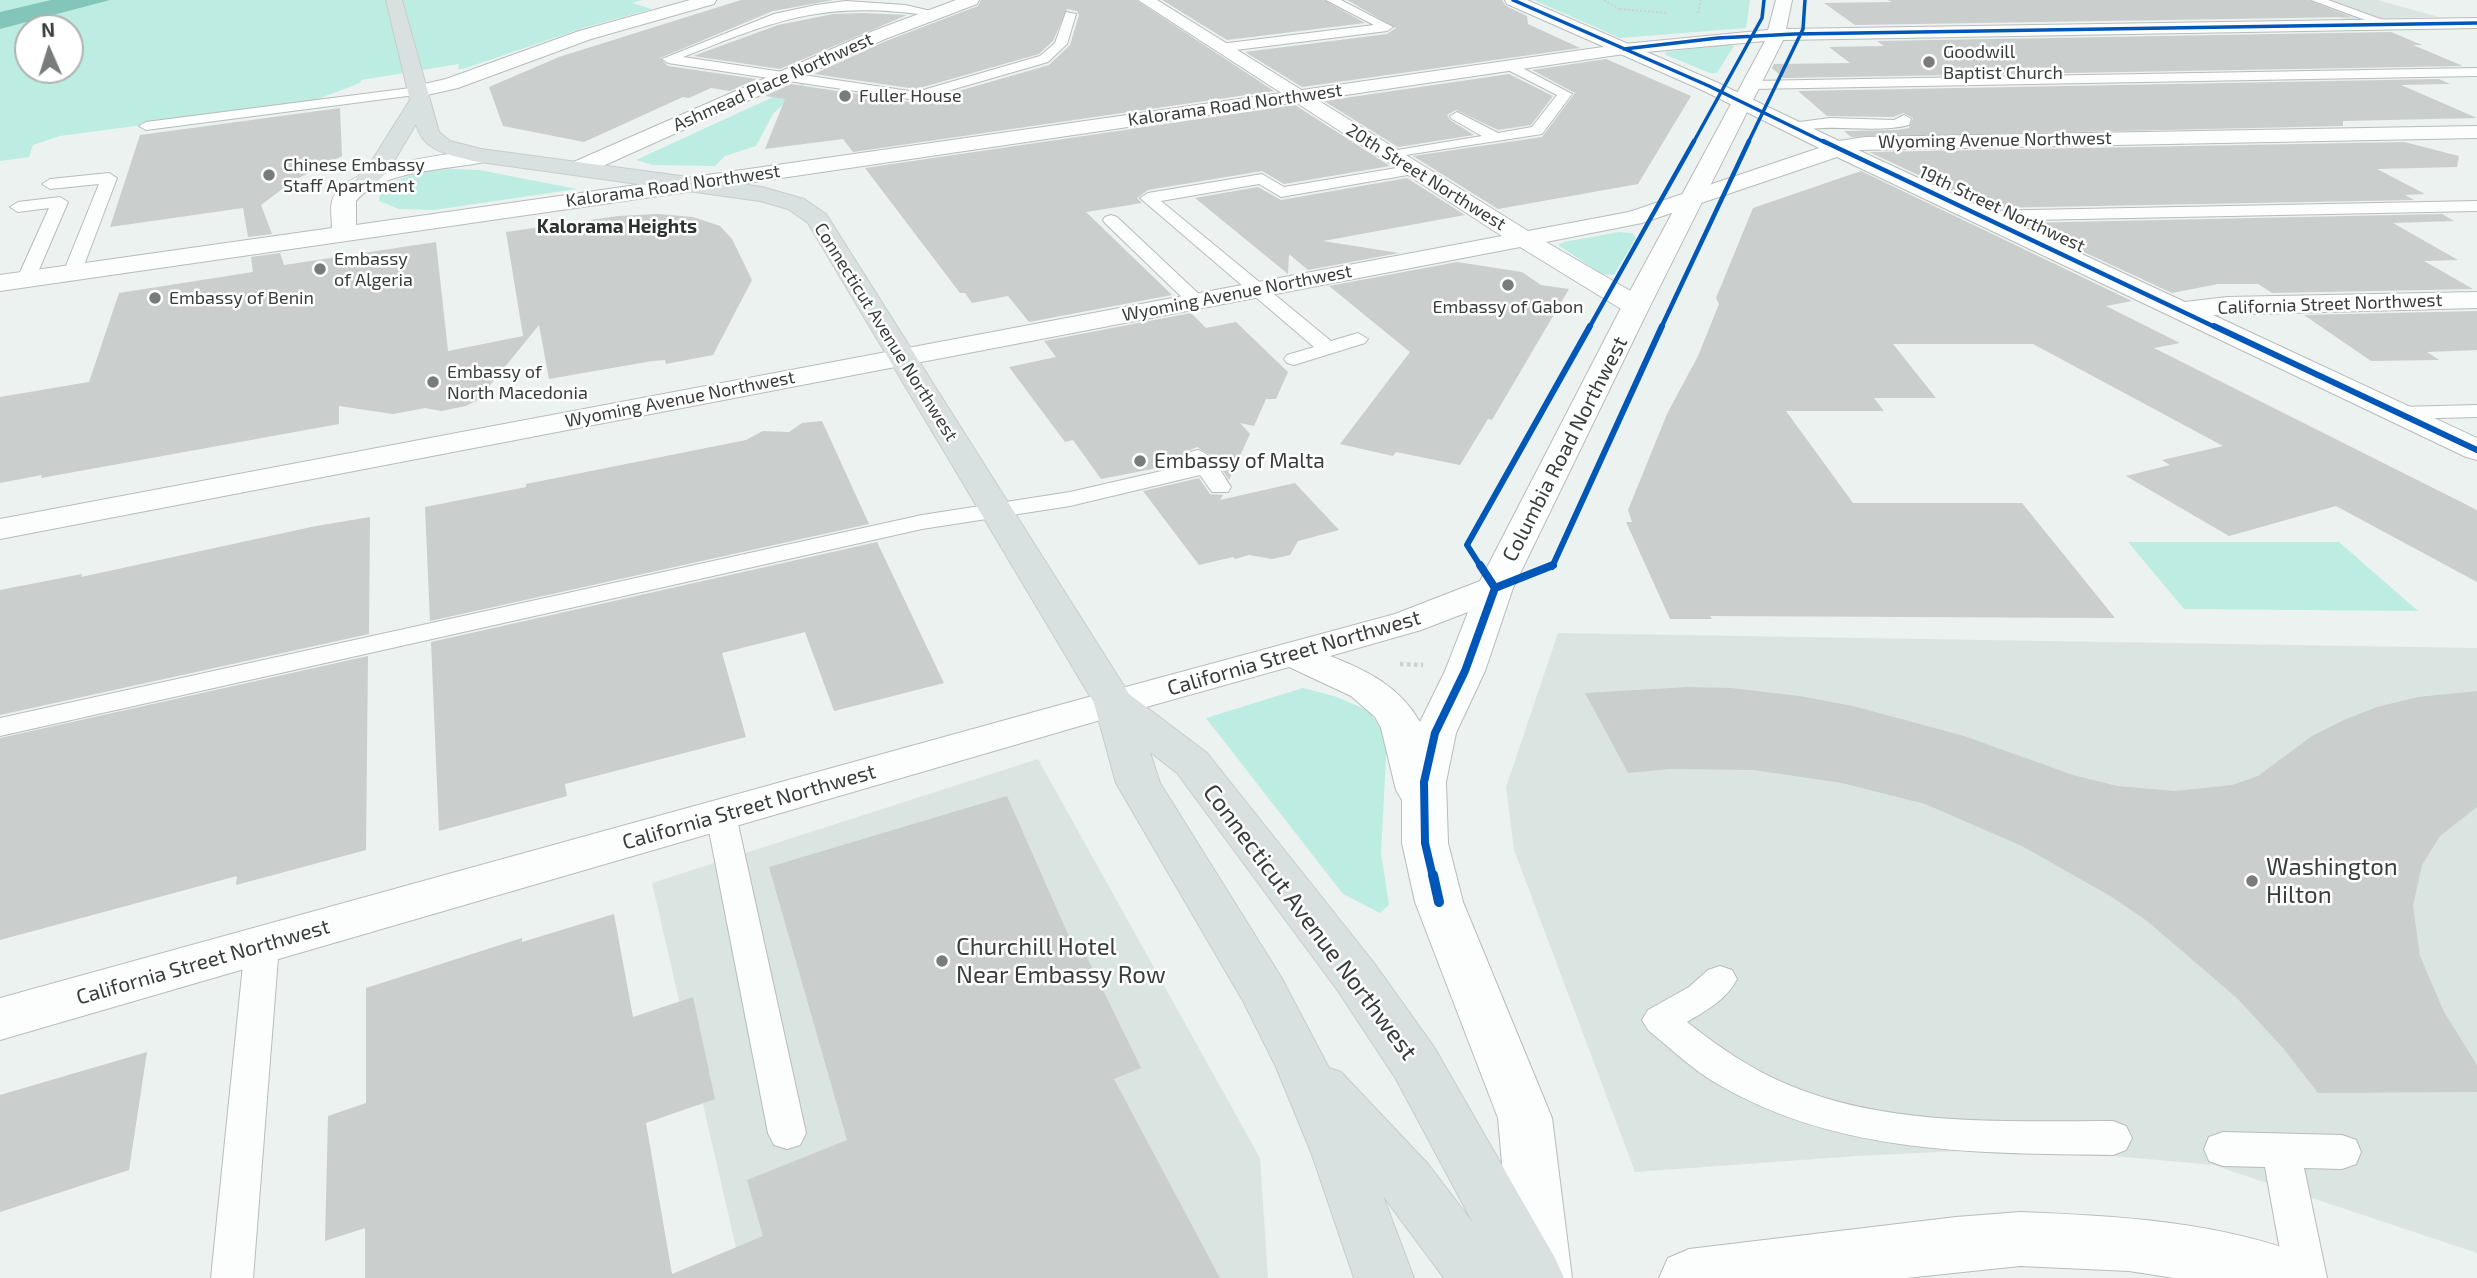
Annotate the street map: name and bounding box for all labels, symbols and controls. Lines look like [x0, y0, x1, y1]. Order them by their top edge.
north arrow [14, 14, 84, 84]
text: N [41, 18, 55, 41]
street label: Ashmead Place Northwest [670, 28, 876, 136]
place label: Goodwill Baptist Church [1943, 41, 2063, 84]
marker: Goodwill Baptist Church [1921, 54, 1937, 70]
street label: Kalorama Road Northwest [1126, 79, 1344, 131]
place label: Fuller House [859, 85, 962, 107]
marker: Fuller House [837, 88, 853, 104]
street label: 20th Street Northwest [1342, 119, 1510, 235]
street label: Wyoming Avenue Northwest [1878, 127, 2112, 153]
place label: Chinese Embassy Staff Apartment [283, 154, 425, 196]
street label: Kalorama Road Northwest [564, 160, 782, 212]
street label: 19th Street Northwest [1916, 161, 2088, 257]
marker: Chinese Embassy Staff Apartment [261, 167, 277, 183]
district label: Kalorama Heights [537, 216, 697, 238]
street label: Connecticut Avenue Northwest [810, 219, 962, 445]
place label: Embassy of Algeria [334, 248, 413, 290]
street label: Wyoming Avenue Northwest [1120, 260, 1354, 326]
marker: Embassy of Algeria [312, 261, 328, 277]
marker: Embassy of Gabon [1500, 277, 1516, 293]
place label: Embassy of Benin [169, 287, 314, 309]
street label: California Street Northwest [2217, 289, 2443, 319]
marker: Embassy of Benin [147, 290, 163, 306]
place label: Embassy of Gabon [1433, 296, 1583, 318]
street label: Columbia Road Northwest [1497, 332, 1633, 566]
place label: Embassy of North Macedonia [447, 361, 588, 404]
street label: Wyoming Avenue Northwest [563, 366, 797, 432]
marker: Embassy of North Macedonia [425, 374, 441, 390]
place label: Embassy of Malta [1154, 448, 1325, 474]
marker: Embassy of Malta [1132, 453, 1148, 469]
street label: California Street Northwest [1164, 605, 1424, 701]
street label: California Street Northwest [619, 759, 879, 855]
street label: Connecticut Avenue Northwest [1197, 778, 1423, 1066]
place label: Washington Hilton [2266, 853, 2398, 909]
marker: Washington Hilton [2244, 873, 2260, 889]
street label: California Street Northwest [73, 914, 333, 1010]
place label: Churchill Hotel Near Embassy Row [956, 933, 1166, 989]
marker: Churchill Hotel Near Embassy Row [934, 953, 950, 969]

